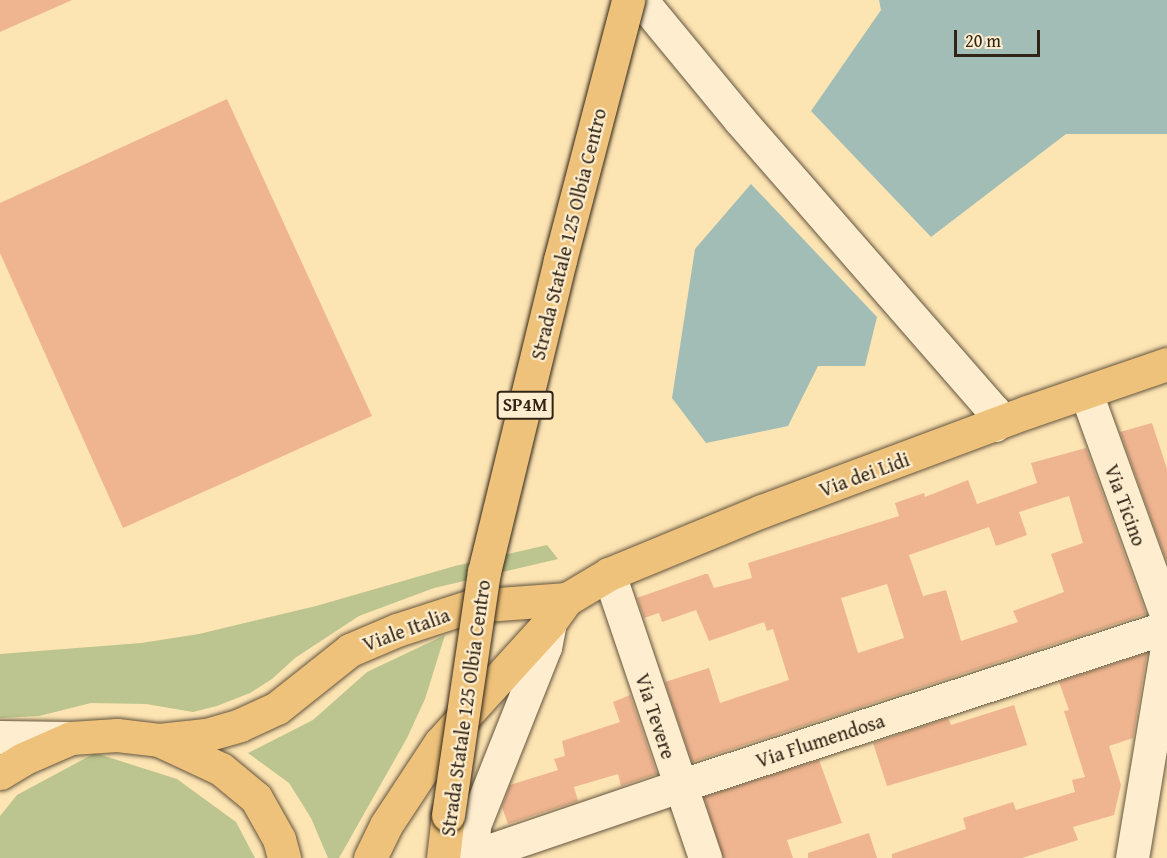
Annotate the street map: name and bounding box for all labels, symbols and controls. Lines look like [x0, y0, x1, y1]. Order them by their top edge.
scale bar [957, 18, 1042, 56]
text: 20 m [965, 27, 1001, 54]
street label: Strada Statale 125 Olbia Centro [525, 106, 611, 362]
road number: SP4M [496, 390, 554, 420]
street label: Via dei Lidi [816, 447, 912, 501]
street label: Via Ticino [1100, 461, 1152, 549]
street label: Strada Statale 125 Olbia Centro [435, 578, 495, 838]
street label: Viale Italia [359, 602, 453, 656]
street label: Via Tevere [631, 670, 681, 762]
street label: Via Flumendosa [753, 708, 887, 772]

